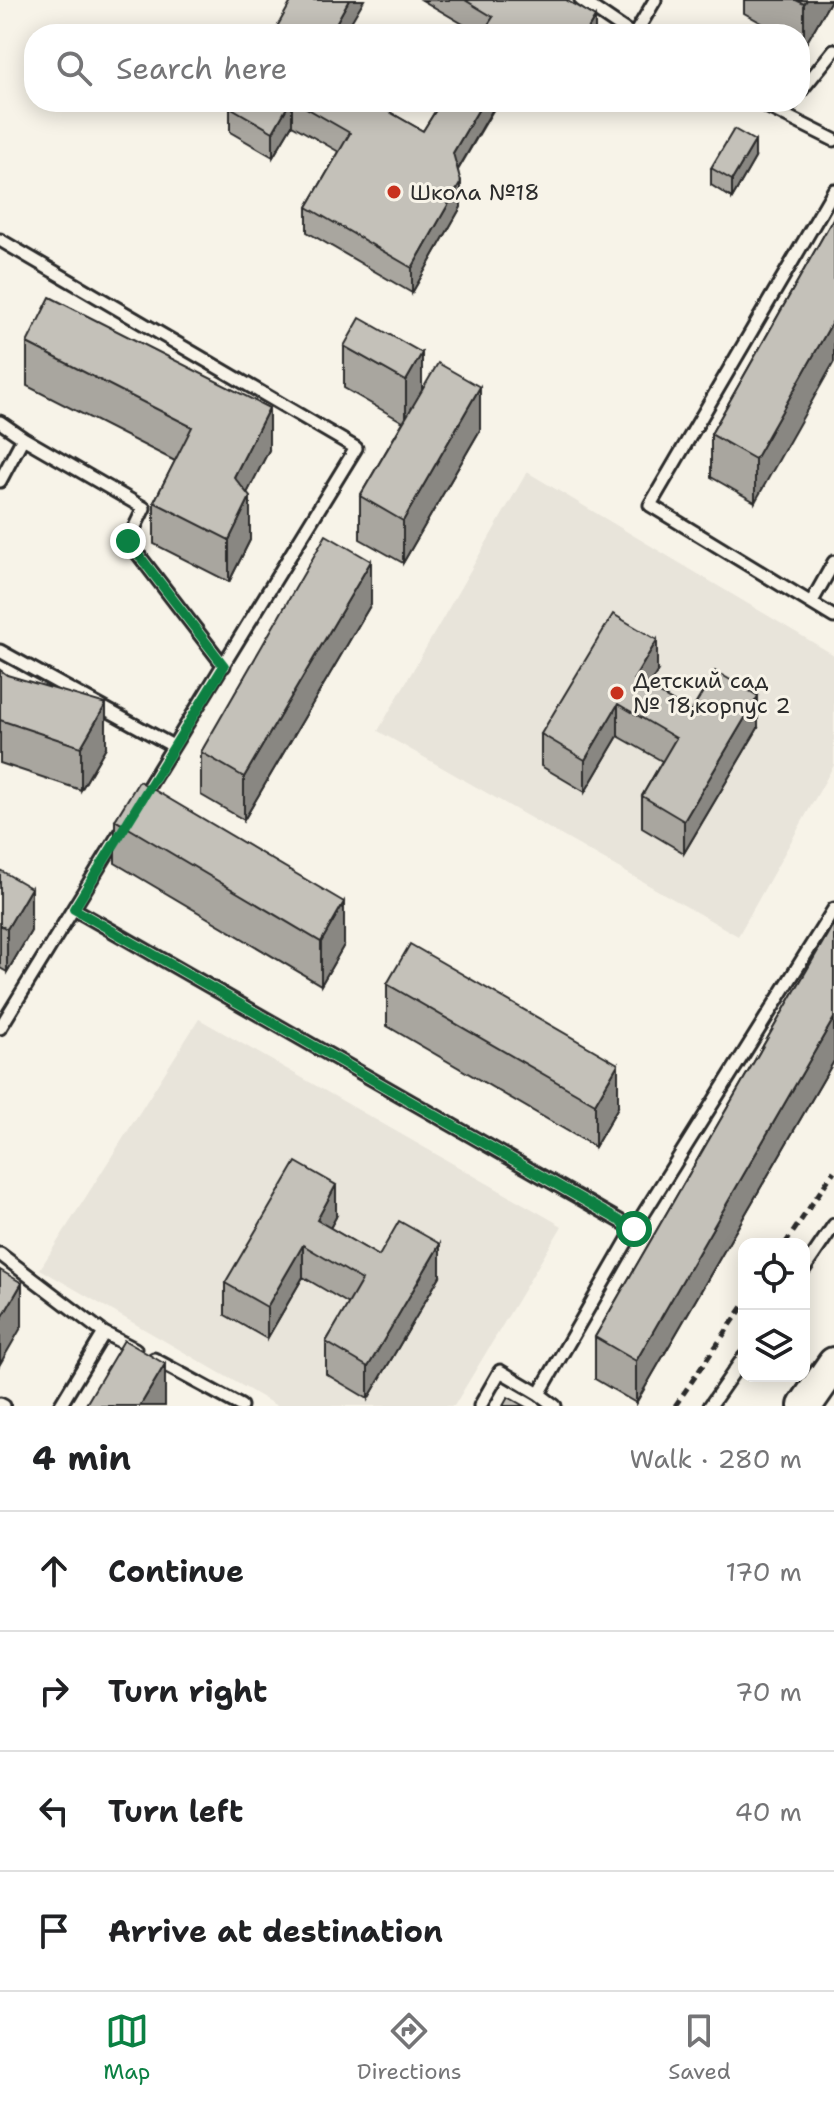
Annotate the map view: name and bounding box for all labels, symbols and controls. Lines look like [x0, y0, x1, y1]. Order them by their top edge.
search box [24, 24, 810, 112]
icon: search [52, 46, 96, 90]
text: Search here [116, 48, 287, 89]
place label: Школа №18 [410, 178, 540, 207]
marker: Школа №18 [385, 183, 403, 201]
route end [110, 523, 146, 559]
place label: Детский сад № 18,корпус 2 [633, 666, 791, 720]
marker: Детский сад № 18,корпус 2 [608, 684, 626, 702]
route start [616, 1211, 652, 1247]
map controls [738, 1238, 810, 1382]
button: locate [738, 1238, 810, 1310]
button: layers [738, 1310, 810, 1382]
text: 4 min [32, 1435, 131, 1481]
text: Walk · 280 m [630, 1441, 802, 1476]
icon: ahead [32, 1549, 76, 1593]
text: Continue [108, 1551, 244, 1592]
text: 170 m [725, 1554, 802, 1589]
icon: right [32, 1669, 76, 1713]
text: Turn right [108, 1671, 267, 1712]
text: 70 m [735, 1674, 802, 1709]
icon: left [32, 1789, 76, 1833]
text: Turn left [108, 1791, 243, 1832]
text: 40 m [735, 1794, 802, 1829]
icon: arrive [32, 1909, 76, 1953]
text: Arrive at destination [108, 1911, 443, 1952]
tab: Map [103, 2009, 150, 2086]
tab: Directions [357, 2009, 462, 2086]
tab: Saved [668, 2009, 731, 2086]

